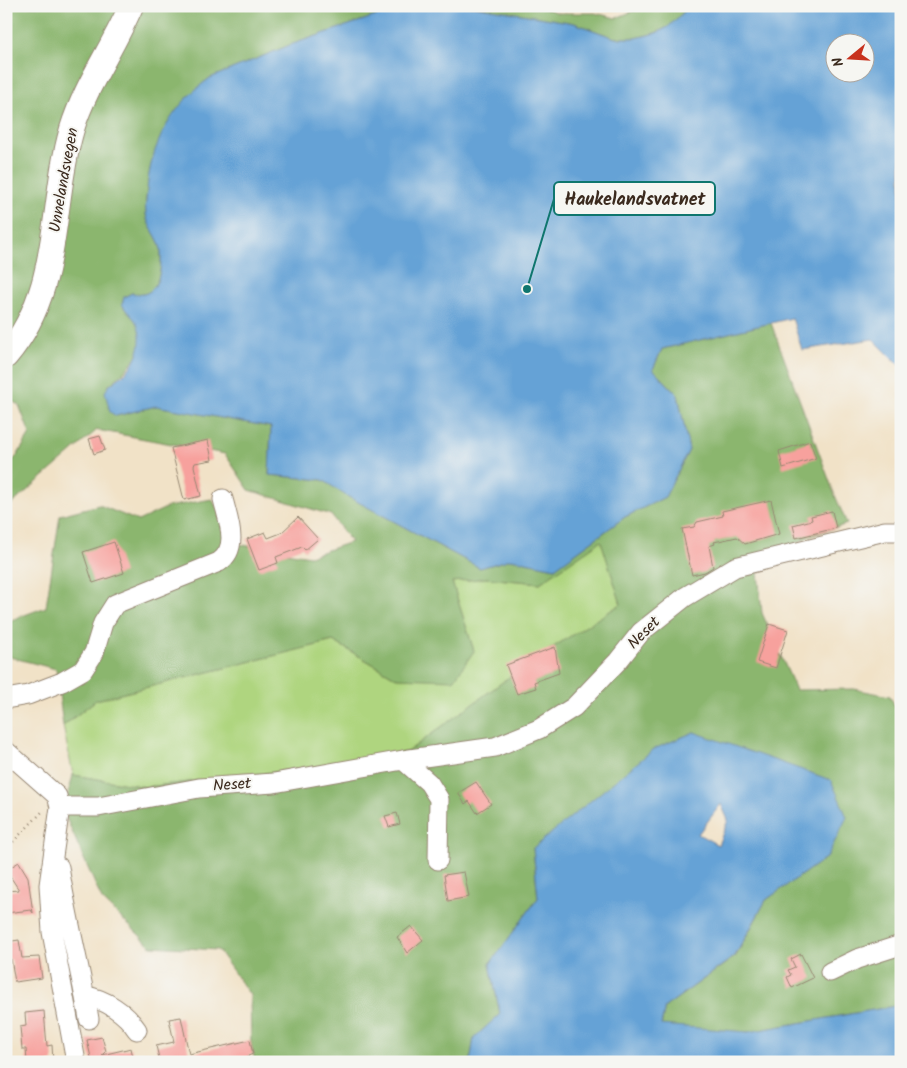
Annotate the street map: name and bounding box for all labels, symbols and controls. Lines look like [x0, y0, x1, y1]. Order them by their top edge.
north arrow [824, 32, 874, 82]
text: N [827, 54, 850, 69]
street label: Unnelandsvegen [42, 126, 86, 234]
callout: Haukelandsvatnet [554, 182, 715, 215]
text: Haukelandsvatnet [564, 186, 706, 215]
street label: Neset [622, 610, 667, 655]
street label: Neset [212, 771, 253, 799]

